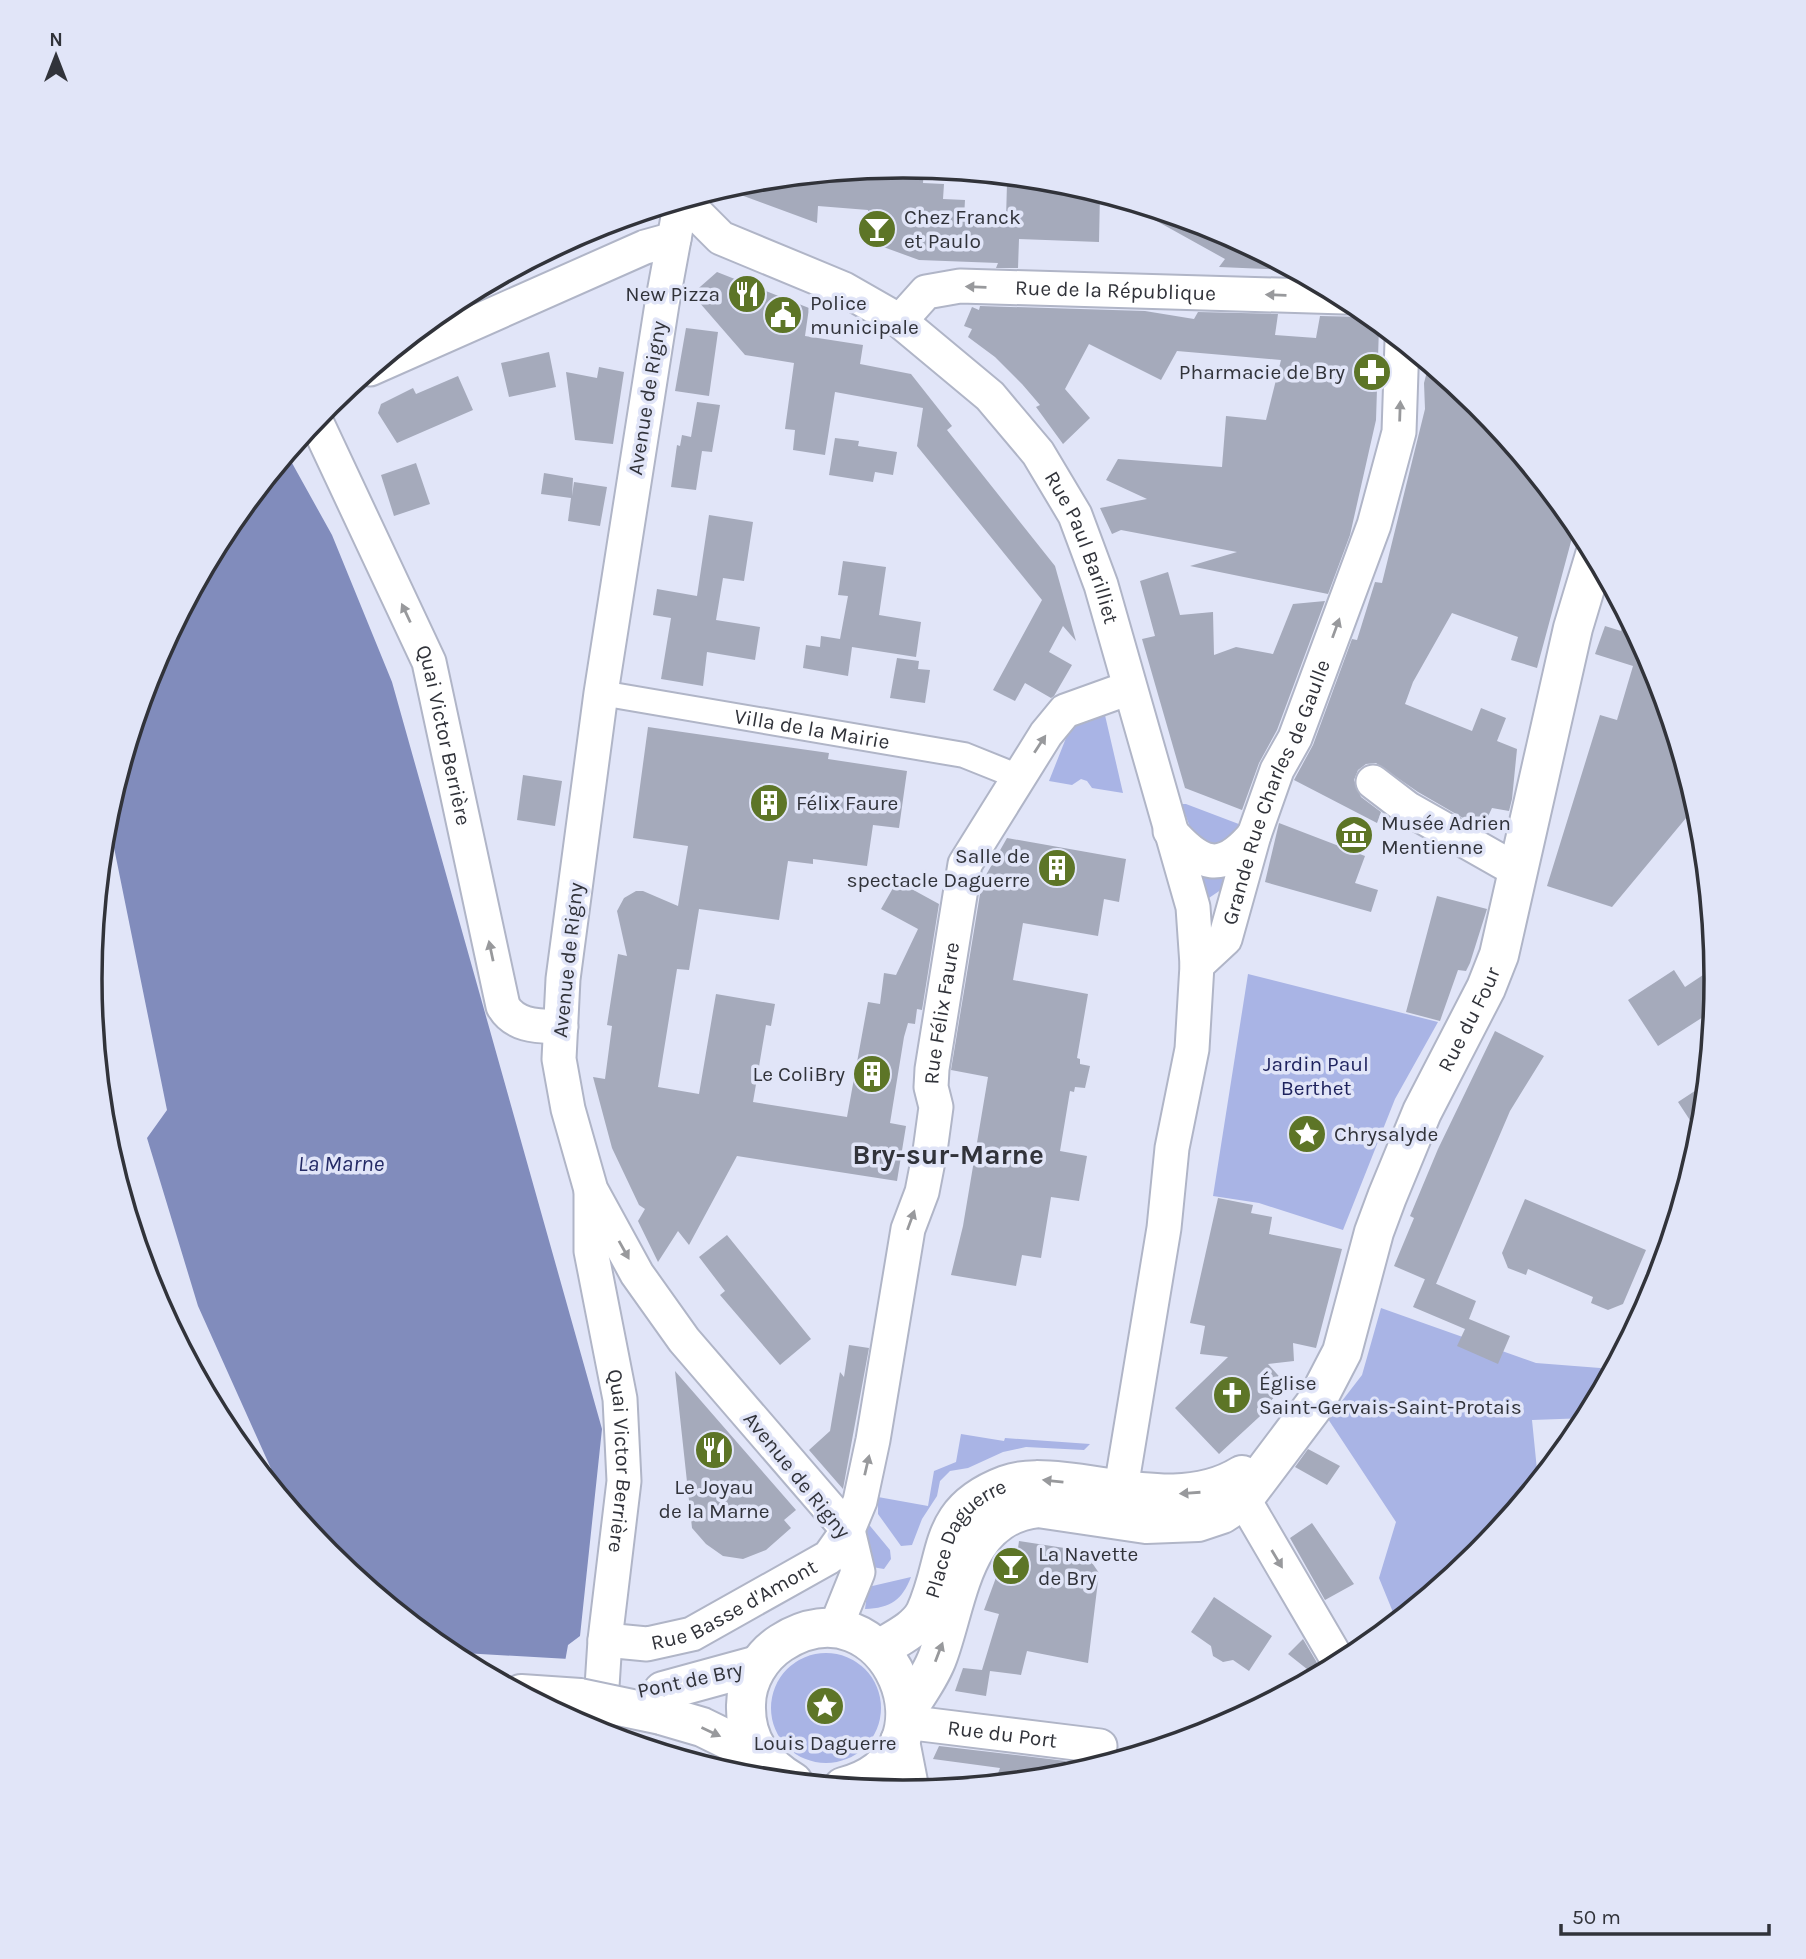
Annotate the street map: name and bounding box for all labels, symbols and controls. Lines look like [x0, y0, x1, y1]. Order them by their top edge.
north arrow [21, 21, 91, 91]
text: N [49, 29, 63, 51]
place label: Chez Franck et Paulo [904, 205, 1021, 253]
bar icon: Chez Franck et Paulo [856, 208, 898, 250]
restaurant icon: New Pizza [726, 273, 768, 315]
street label: Rue de la République [1015, 276, 1216, 305]
one-way arrow [964, 281, 986, 292]
place label: New Pizza [625, 282, 720, 306]
one-way arrow [1265, 290, 1287, 301]
place label: Police municipale [810, 291, 919, 339]
public building icon: Police municipale [762, 294, 804, 336]
street label: Avenue de Rigny [623, 319, 671, 477]
pharmacy icon: Pharmacie de Bry [1351, 351, 1393, 393]
place label: Pharmacie de Bry [1179, 360, 1345, 384]
one-way arrow [1394, 400, 1406, 422]
street label: Rue Paul Barilliet [1040, 467, 1123, 627]
one-way arrow [400, 603, 412, 623]
one-way arrow [1331, 618, 1342, 639]
street label: Quai Victor Berrière [411, 641, 476, 828]
street label: Grande Rue Charles de Gaulle [1218, 656, 1335, 928]
street label: Villa de la Mairie [732, 704, 892, 754]
one-way arrow [1033, 734, 1046, 753]
building icon: Félix Faure [748, 782, 790, 824]
place label: Félix Faure [796, 791, 898, 815]
place label: Musée Adrien Mentienne [1381, 811, 1511, 859]
museum icon: Musée Adrien Mentienne [1333, 814, 1375, 856]
place label: Salle de spectacle Daguerre [846, 844, 1030, 892]
building icon: Salle de spectacle Daguerre [1036, 847, 1078, 889]
street label: Avenue de Rigny [548, 881, 588, 1039]
one-way arrow [485, 940, 496, 962]
street label: Rue Félix Faure [919, 940, 964, 1085]
street label: Rue du Four [1433, 963, 1505, 1076]
park label: Jardin Paul Berthet [1263, 1052, 1369, 1100]
building icon: Le ColiBry [851, 1053, 893, 1095]
place label: Le ColiBry [753, 1062, 845, 1086]
place icon: Chrysalyde [1286, 1113, 1328, 1155]
place label: Chrysalyde [1334, 1122, 1438, 1146]
district label: Bry-sur-Marne [852, 1138, 1044, 1171]
water label: La Marne [298, 1150, 385, 1177]
one-way arrow [906, 1209, 917, 1230]
one-way arrow [618, 1240, 630, 1260]
street label: Quai Victor Berrière [602, 1367, 636, 1554]
place label: Église Saint-Gervais-Saint-Protais [1259, 1371, 1522, 1419]
church icon: Église Saint-Gervais-Saint-Protais [1211, 1374, 1253, 1416]
street label: Avenue de Rigny [739, 1407, 855, 1543]
restaurant icon: Le Joyau de la Marne [693, 1429, 735, 1471]
one-way arrow [862, 1454, 873, 1476]
street label: Place Daguerre [920, 1474, 1010, 1601]
place label: Le Joyau de la Marne [658, 1475, 770, 1523]
one-way arrow [1042, 1475, 1064, 1486]
one-way arrow [1179, 1488, 1201, 1499]
place label: La Navette de Bry [1038, 1542, 1138, 1590]
bar icon: La Navette de Bry [990, 1545, 1032, 1587]
one-way arrow [1270, 1550, 1283, 1569]
street label: Rue Basse d'Amont [649, 1554, 821, 1655]
one-way arrow [933, 1642, 944, 1663]
street label: Pont de Bry [635, 1657, 745, 1703]
place icon: Louis Daguerre [804, 1685, 846, 1727]
street label: Rue du Port [946, 1715, 1058, 1753]
one-way arrow [701, 1726, 721, 1738]
place label: Louis Daguerre [753, 1731, 897, 1755]
scale bar [1561, 1892, 1769, 1936]
text: 50 m [1572, 1905, 1621, 1929]

